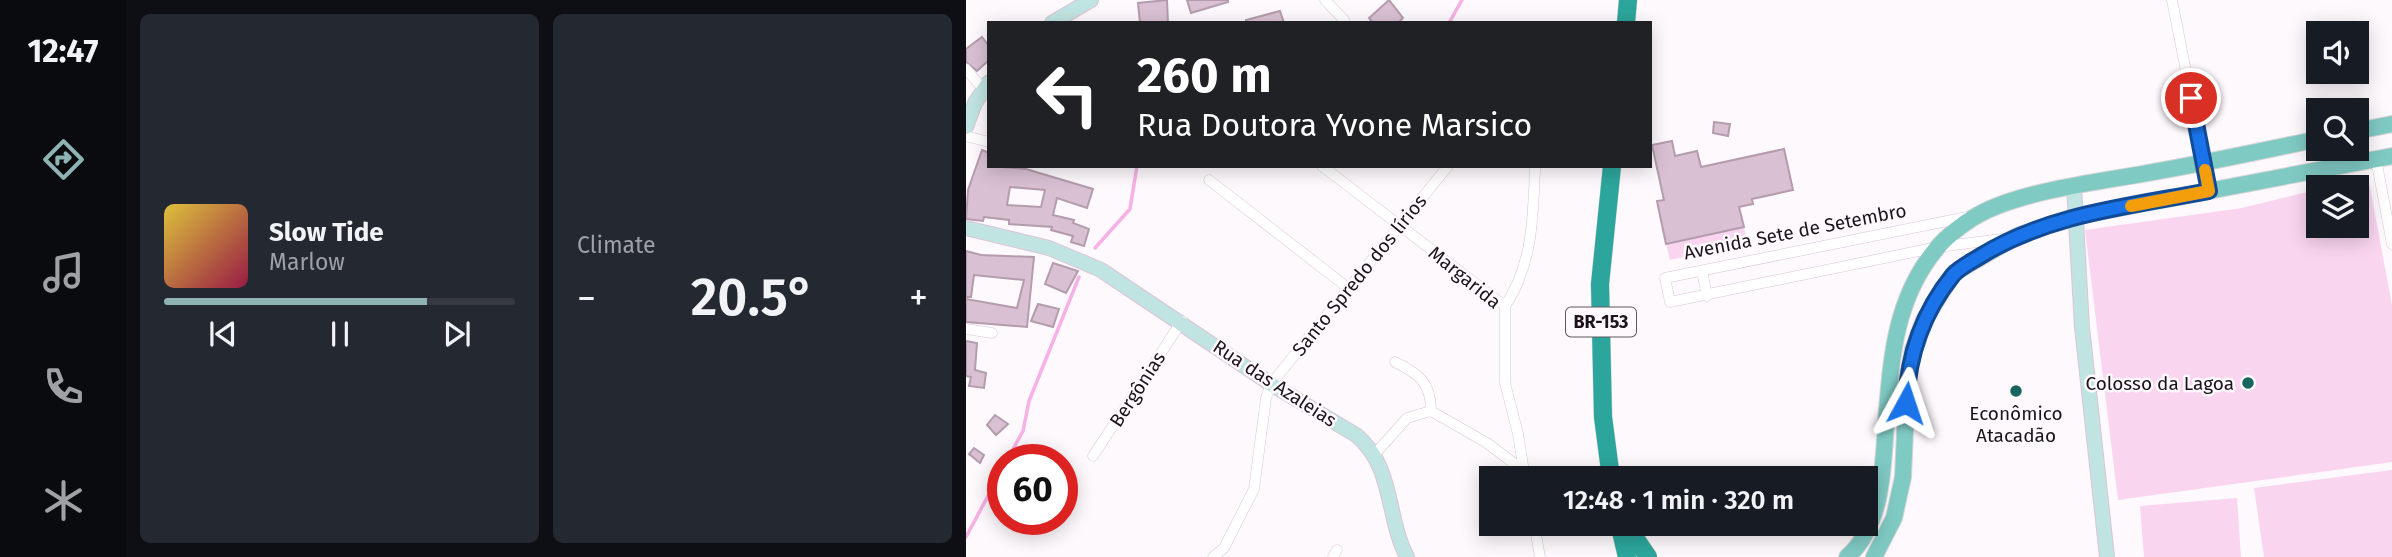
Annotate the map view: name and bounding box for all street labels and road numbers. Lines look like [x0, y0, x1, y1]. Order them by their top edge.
street label: Santo Spredo dos lírios [1287, 190, 1432, 361]
street label: Avenida Sete de Setembro [1682, 199, 1908, 264]
street label: Margarida [1424, 241, 1506, 314]
road number: BR-153 [1566, 308, 1636, 336]
street label: Rua das Azaleias [1209, 335, 1341, 432]
street label: Bergônias [1105, 347, 1170, 431]

